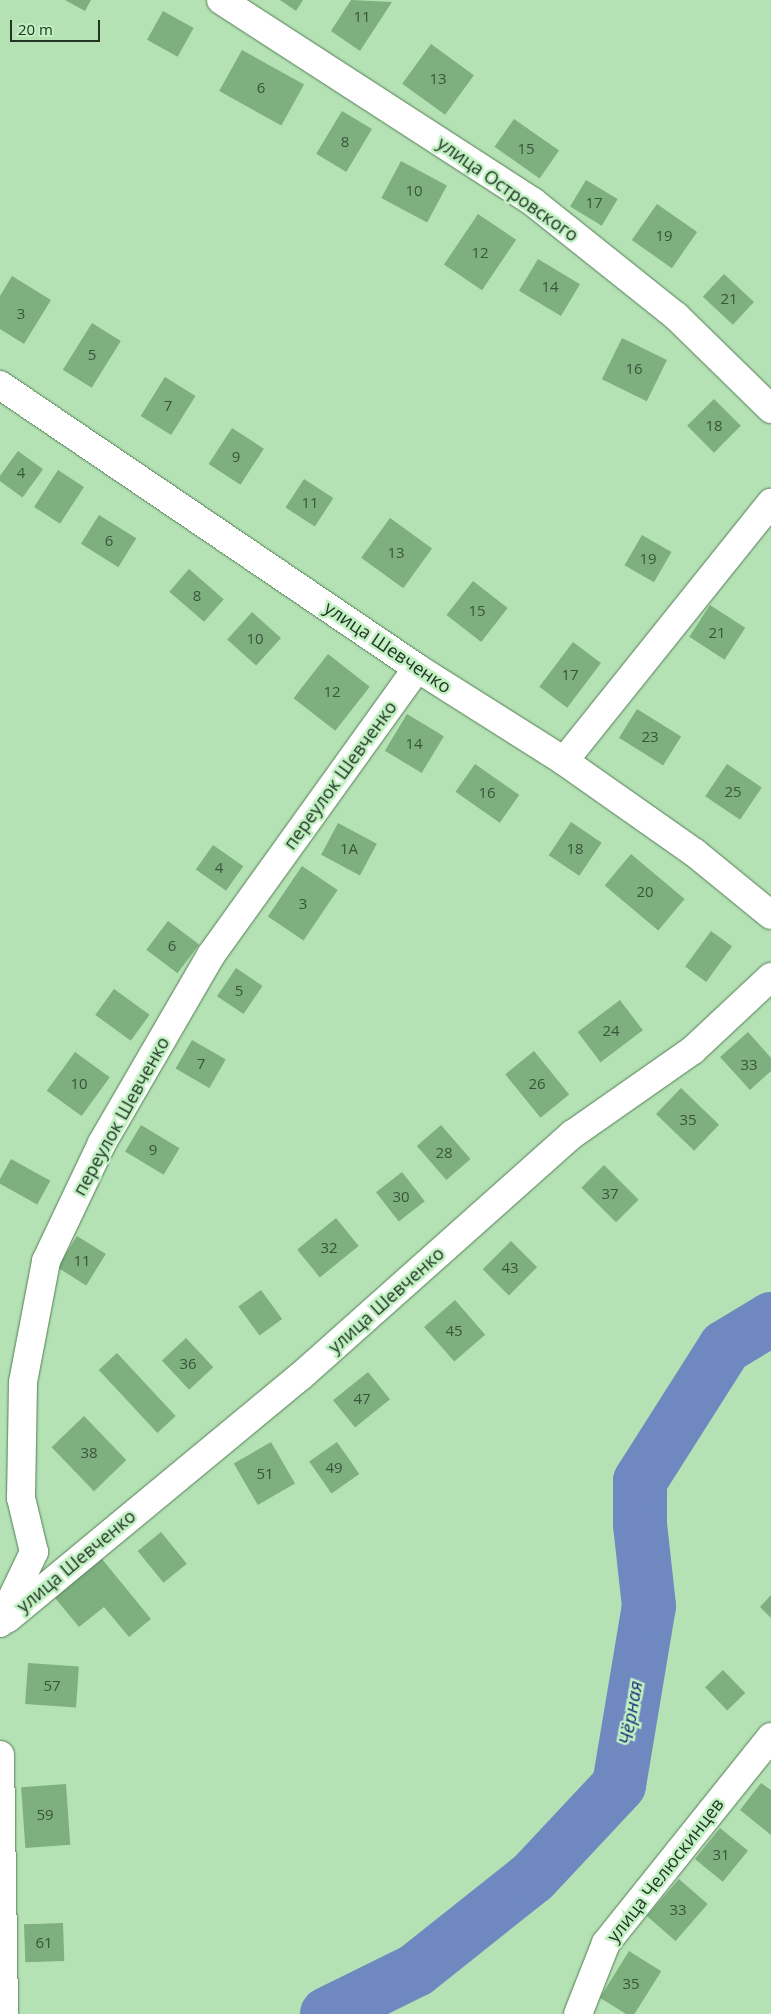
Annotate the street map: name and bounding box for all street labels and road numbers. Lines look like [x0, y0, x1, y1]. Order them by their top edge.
street label: улица Островского [433, 132, 583, 246]
street label: улица Шевченко [320, 597, 456, 697]
street label: переулок Шевченко [279, 697, 401, 853]
street label: переулок Шевченко [68, 1033, 174, 1199]
street label: улица Шевченко [324, 1242, 448, 1358]
street label: улица Шевченко [12, 1505, 140, 1617]
street label: улица Челюскинцев [602, 1794, 728, 1946]

